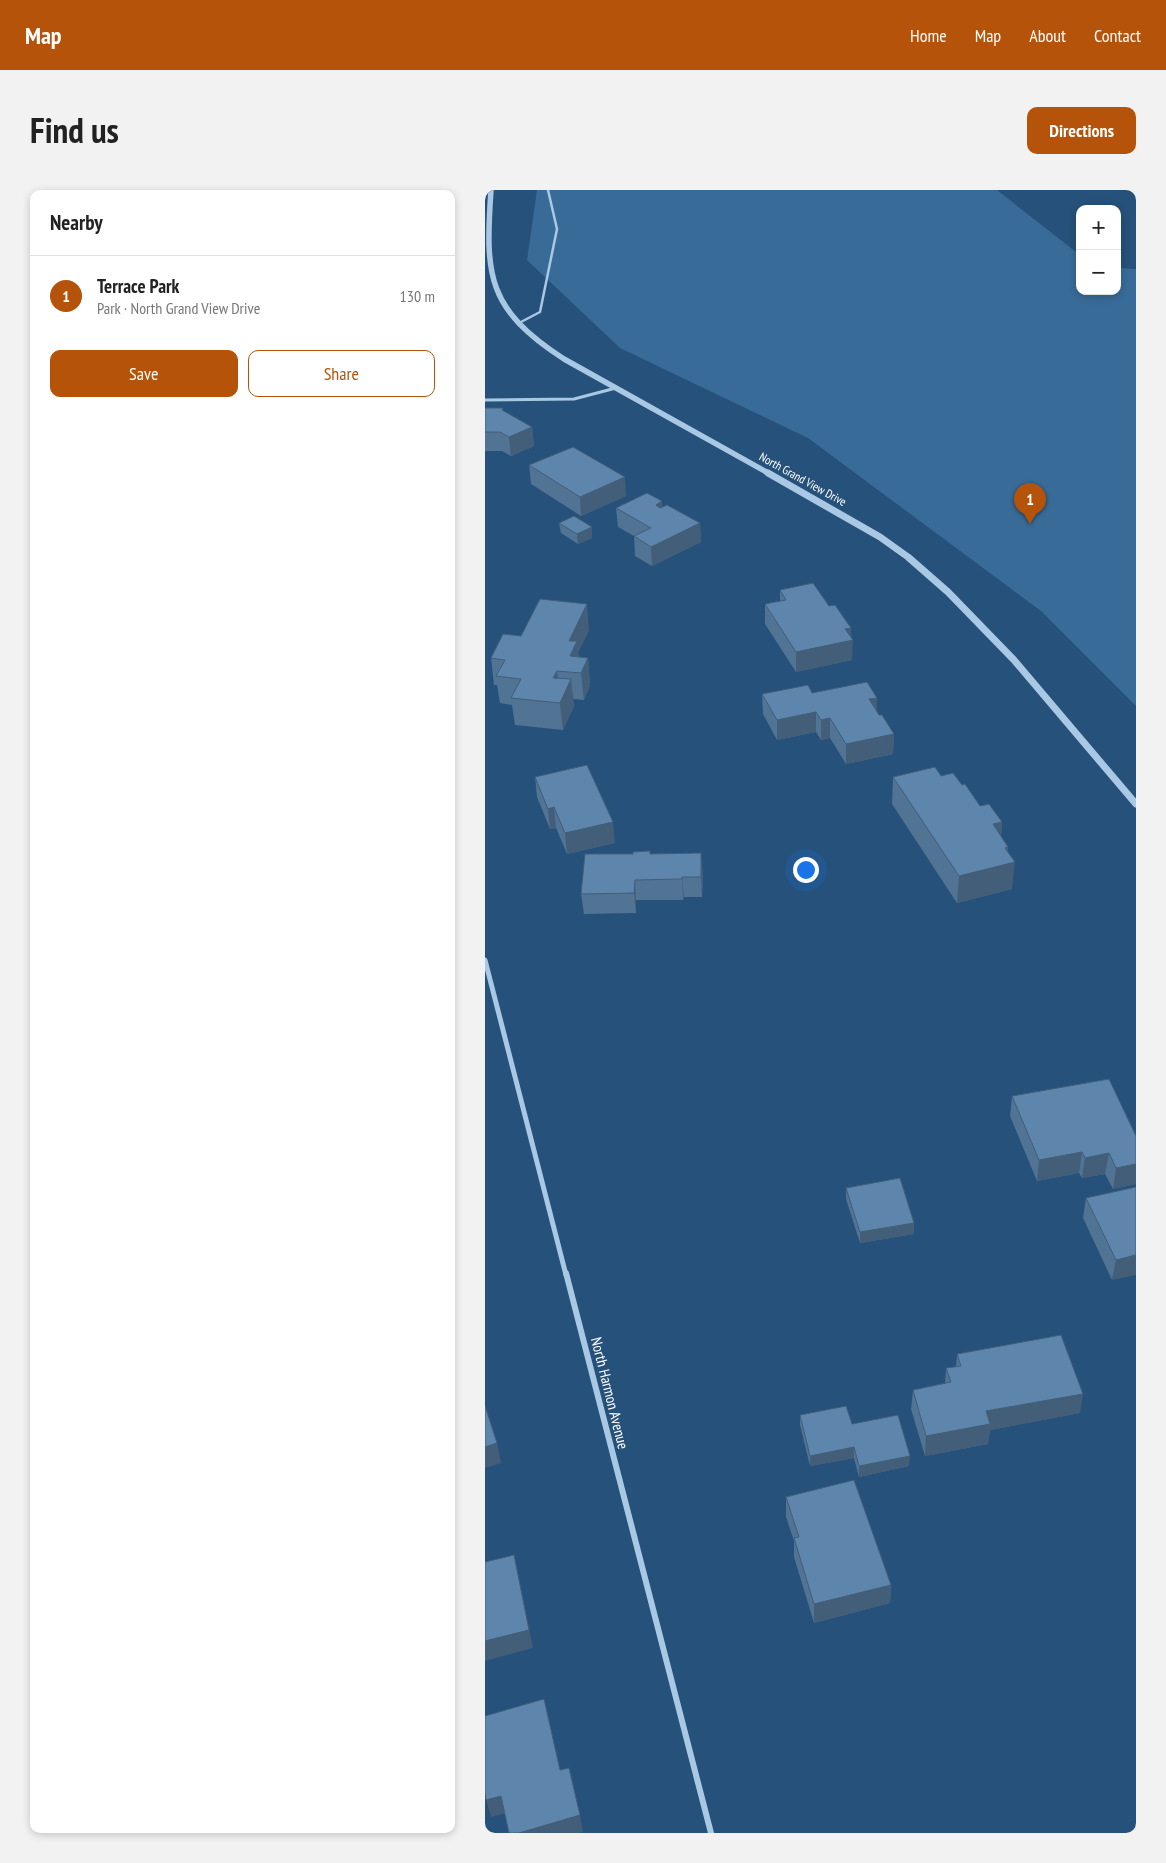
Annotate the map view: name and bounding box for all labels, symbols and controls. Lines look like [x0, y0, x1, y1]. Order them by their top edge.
text: Map [25, 20, 62, 51]
text: Home [910, 24, 947, 47]
text: Map [975, 24, 1001, 47]
text: About [1029, 24, 1066, 47]
text: Contact [1094, 24, 1141, 47]
text: Find us [30, 107, 119, 153]
button: Directions [1027, 107, 1136, 154]
map controls [1076, 205, 1121, 295]
button: + [1076, 205, 1121, 250]
text: Nearby [50, 209, 103, 236]
button: − [1076, 250, 1121, 295]
text: Terrace Park [97, 274, 179, 298]
text: 1 [62, 286, 70, 306]
text: 130 m [400, 286, 435, 306]
text: Park · North Grand View Drive [97, 298, 260, 318]
button: Save [50, 350, 238, 397]
button: Share [248, 350, 435, 397]
street label: North Grand View Drive [757, 449, 849, 509]
pin: 1 [1014, 483, 1046, 524]
your location [793, 857, 819, 883]
street label: North Harmon Avenue [587, 1335, 633, 1451]

